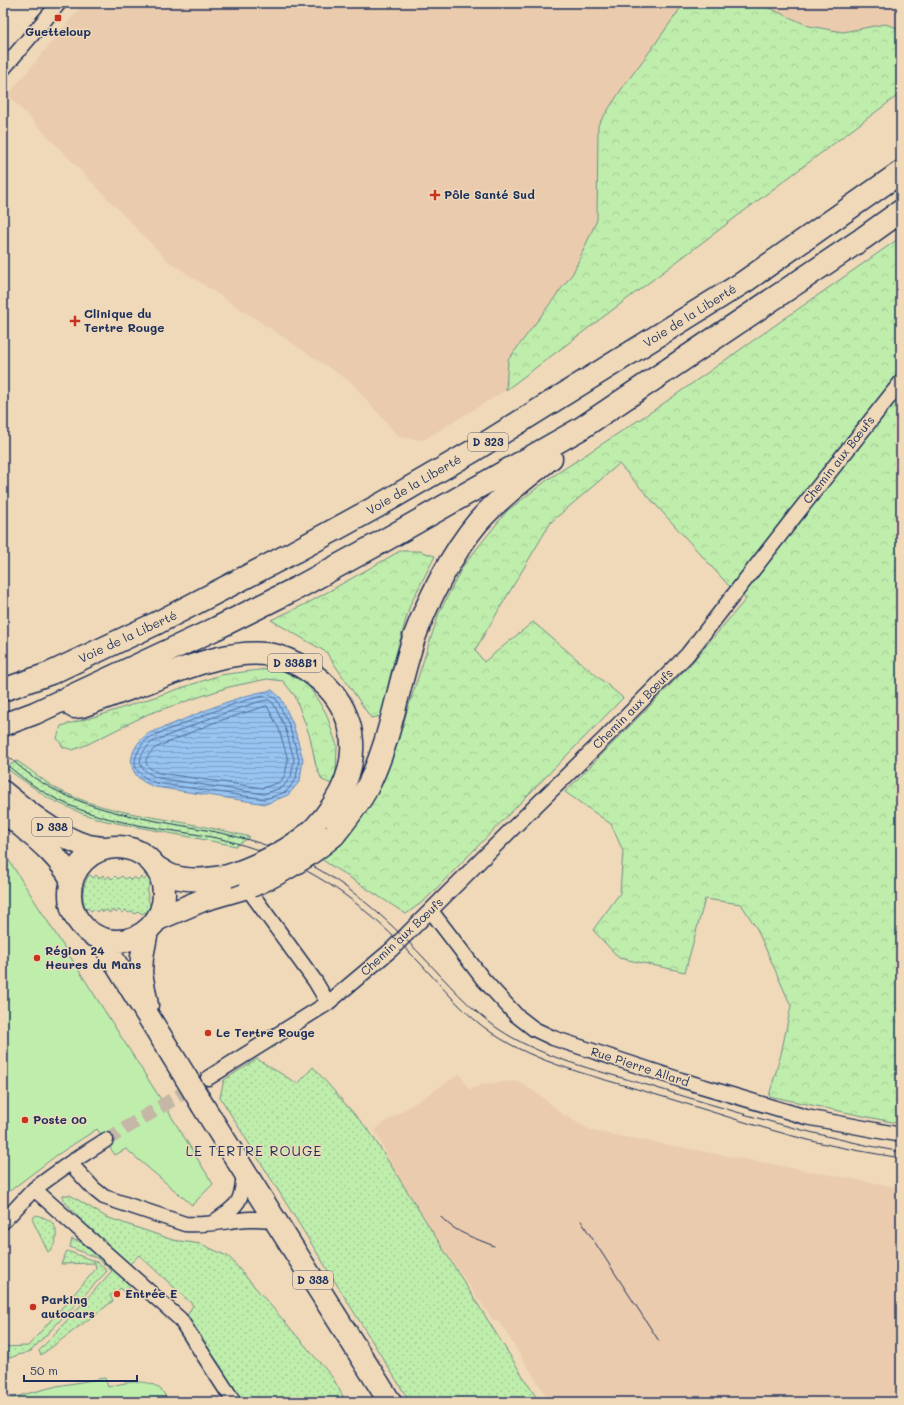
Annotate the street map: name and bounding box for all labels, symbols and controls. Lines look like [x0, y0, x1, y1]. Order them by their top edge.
marker: Guetteloup [53, 13, 63, 23]
place label: Guetteloup [25, 23, 91, 39]
place label: Pôle Santé Sud [444, 186, 535, 202]
marker: Pôle Santé Sud [429, 189, 441, 201]
street label: Voie de la Liberté [640, 280, 739, 350]
place label: Clinique du Tertre Rouge [84, 305, 164, 335]
marker: Clinique du Tertre Rouge [69, 315, 81, 327]
street label: Chemin aux Bœufs [799, 412, 878, 507]
road number: D 323 [468, 433, 508, 451]
street label: Voie de la Liberté [363, 451, 464, 518]
street label: Voie de la Liberté [76, 606, 179, 666]
road number: D 338B1 [268, 654, 322, 672]
street label: Chemin aux Bœufs [589, 664, 676, 752]
road number: D 338 [32, 818, 72, 836]
street label: Chemin aux Bœufs [357, 894, 446, 979]
place label: Région 24 Heures du Mans [45, 942, 141, 972]
marker: Région 24 Heures du Mans [32, 953, 42, 963]
place label: Le Tertre Rouge [216, 1024, 315, 1040]
marker: Le Tertre Rouge [203, 1028, 213, 1038]
street label: Rue Pierre Allard [589, 1043, 692, 1090]
place label: Poste 00 [33, 1111, 87, 1127]
marker: Poste 00 [20, 1115, 30, 1125]
district label: LE TERTRE ROUGE [186, 1141, 322, 1160]
road number: D 338 [293, 1271, 333, 1289]
place label: Entrée E [125, 1285, 178, 1301]
marker: Entrée E [112, 1289, 122, 1299]
place label: Parking autocars [41, 1291, 95, 1321]
marker: Parking autocars [28, 1302, 38, 1312]
scale bar [24, 1357, 137, 1383]
text: 50 m [30, 1362, 58, 1378]

